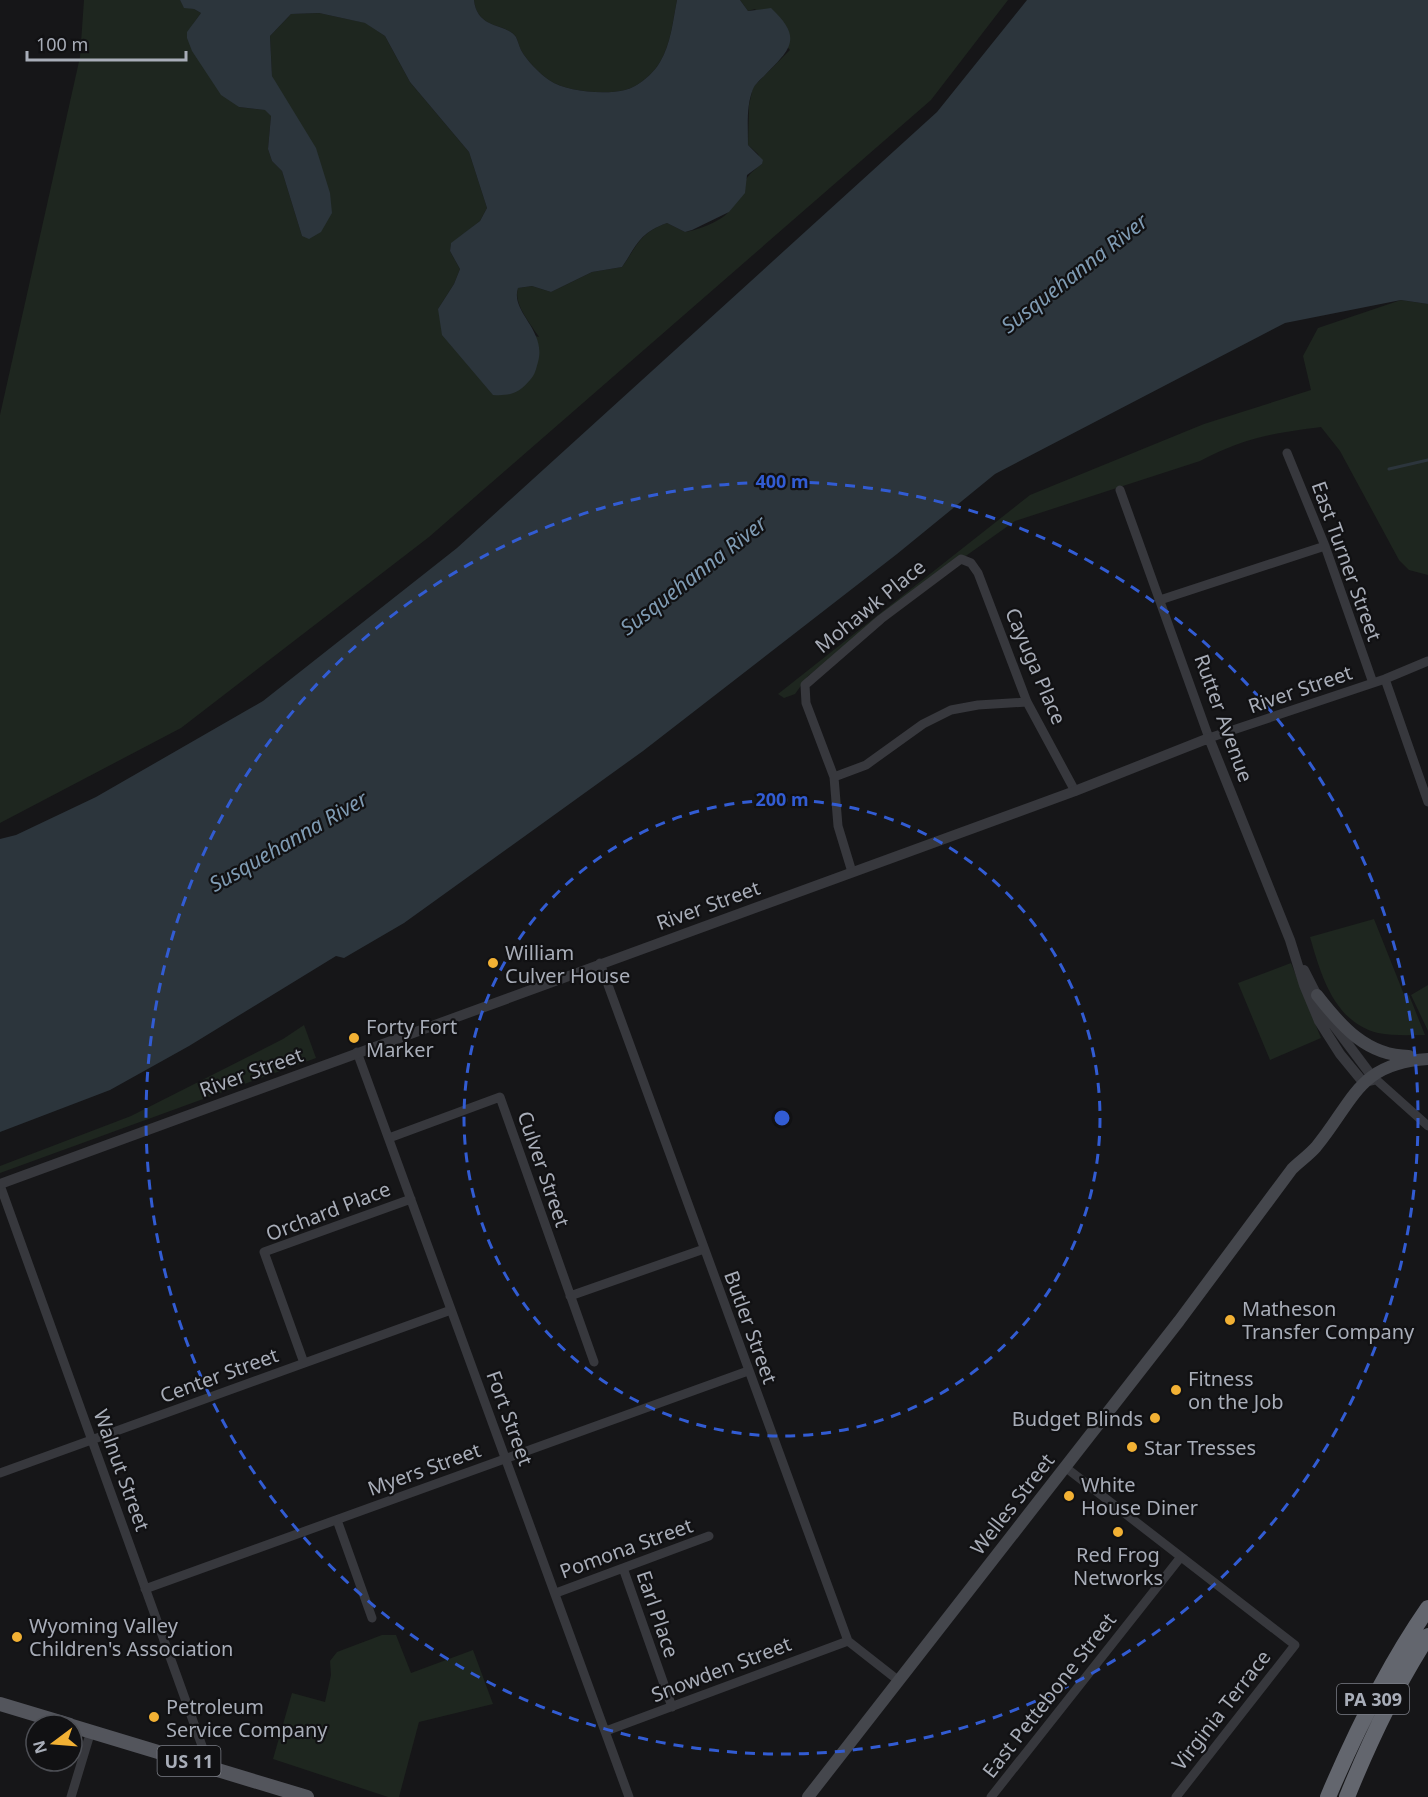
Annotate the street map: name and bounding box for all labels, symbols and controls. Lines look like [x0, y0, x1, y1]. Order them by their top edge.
scale bar [27, 24, 186, 62]
text: 100 m [36, 32, 88, 56]
water label: Susquehanna River [995, 206, 1154, 339]
text: 400 m [755, 469, 809, 493]
street label: East Turner Street [1306, 477, 1388, 645]
water label: Susquehanna River [614, 508, 773, 641]
street label: Mohawk Place [809, 553, 931, 659]
street label: Cayuga Place [999, 603, 1073, 729]
street label: Rutter Avenue [1188, 650, 1260, 786]
street label: River Street [1244, 659, 1356, 719]
water label: Susquehanna River [204, 783, 374, 898]
text: 200 m [755, 787, 809, 811]
street label: River Street [652, 874, 764, 936]
place label: William Culver House [505, 939, 630, 989]
marker: William Culver House [486, 956, 500, 970]
place label: Forty Fort Marker [366, 1013, 457, 1063]
marker: Forty Fort Marker [347, 1031, 361, 1045]
street label: River Street [195, 1041, 307, 1103]
street label: Culver Street [512, 1107, 576, 1231]
centre of rings [772, 1108, 792, 1128]
street label: Orchard Place [262, 1175, 394, 1247]
street label: Butler Street [718, 1267, 784, 1387]
place label: Matheson Transfer Company [1242, 1295, 1415, 1345]
marker: Matheson Transfer Company [1223, 1313, 1237, 1327]
street label: Center Street [156, 1341, 282, 1409]
place label: Fitness on the Job [1188, 1365, 1284, 1415]
street label: Fort Street [480, 1367, 540, 1469]
marker: Fitness on the Job [1169, 1383, 1183, 1397]
street label: Walnut Street [87, 1405, 157, 1535]
place label: Budget Blinds [1012, 1405, 1143, 1432]
marker: Budget Blinds [1148, 1411, 1162, 1425]
place label: Star Tresses [1144, 1434, 1256, 1461]
street label: Myers Street [364, 1436, 484, 1502]
marker: Star Tresses [1125, 1440, 1139, 1454]
street label: Welles Street [964, 1448, 1060, 1560]
place label: White House Diner [1081, 1471, 1198, 1521]
marker: White House Diner [1062, 1489, 1076, 1503]
street label: Pomona Street [556, 1511, 696, 1585]
marker: Red Frog Networks [1111, 1525, 1125, 1539]
place label: Red Frog Networks [1073, 1541, 1163, 1591]
street label: Earl Place [631, 1567, 685, 1661]
street label: East Pettebone Street [976, 1607, 1122, 1783]
place label: Wyoming Valley Children's Association [29, 1612, 233, 1662]
marker: Wyoming Valley Children's Association [10, 1630, 24, 1644]
street label: Snowden Street [647, 1630, 795, 1708]
street label: Virginia Terrace [1165, 1644, 1277, 1776]
road number: PA 309 [1337, 1684, 1409, 1714]
place label: Petroleum Service Company [166, 1693, 328, 1743]
marker: Petroleum Service Company [147, 1710, 161, 1724]
north arrow [24, 1713, 84, 1773]
text: N [27, 1738, 52, 1756]
road number: US 11 [158, 1746, 220, 1776]

